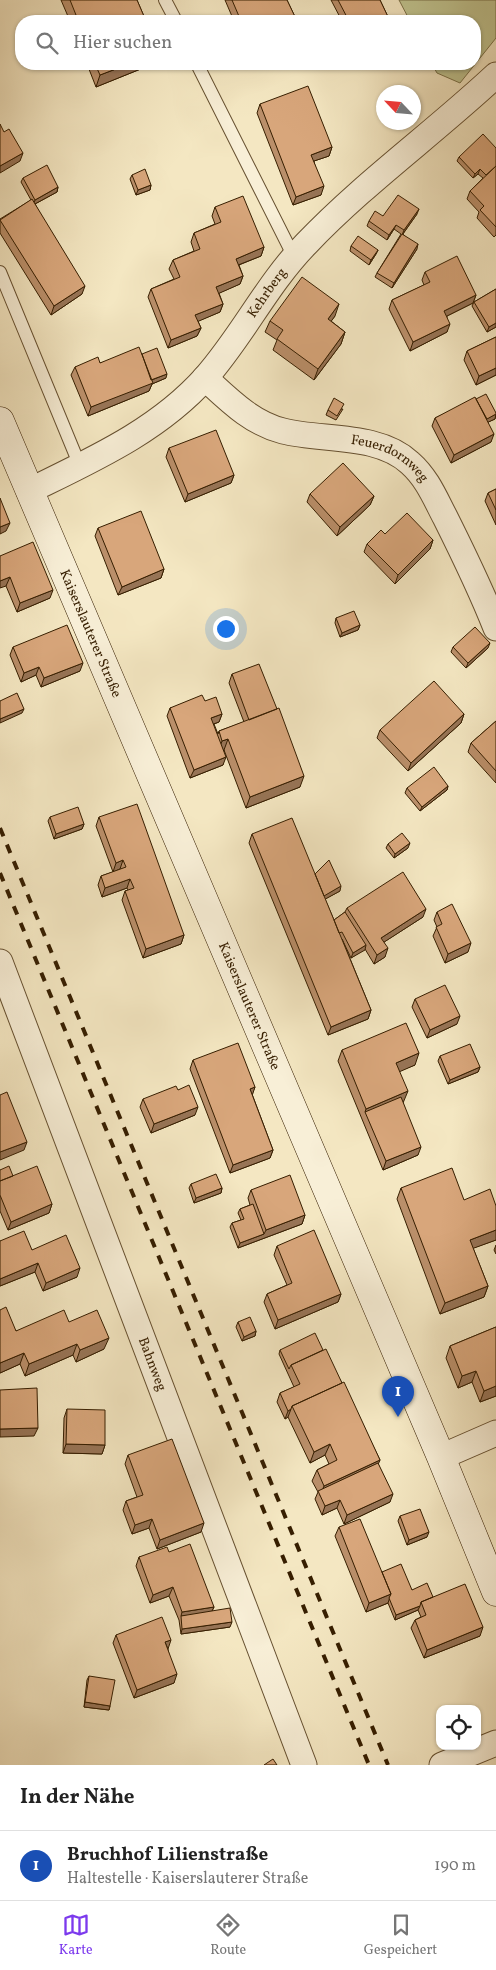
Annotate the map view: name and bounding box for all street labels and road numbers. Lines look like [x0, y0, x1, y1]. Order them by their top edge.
street label: Kehrberg [243, 264, 291, 322]
street label: Feuerdornweg [350, 430, 433, 486]
street label: Kaiserslauterer Straße [55, 567, 126, 701]
street label: Kaiserslauterer Straße [213, 939, 285, 1073]
street label: Bahnweg [133, 1334, 171, 1394]

